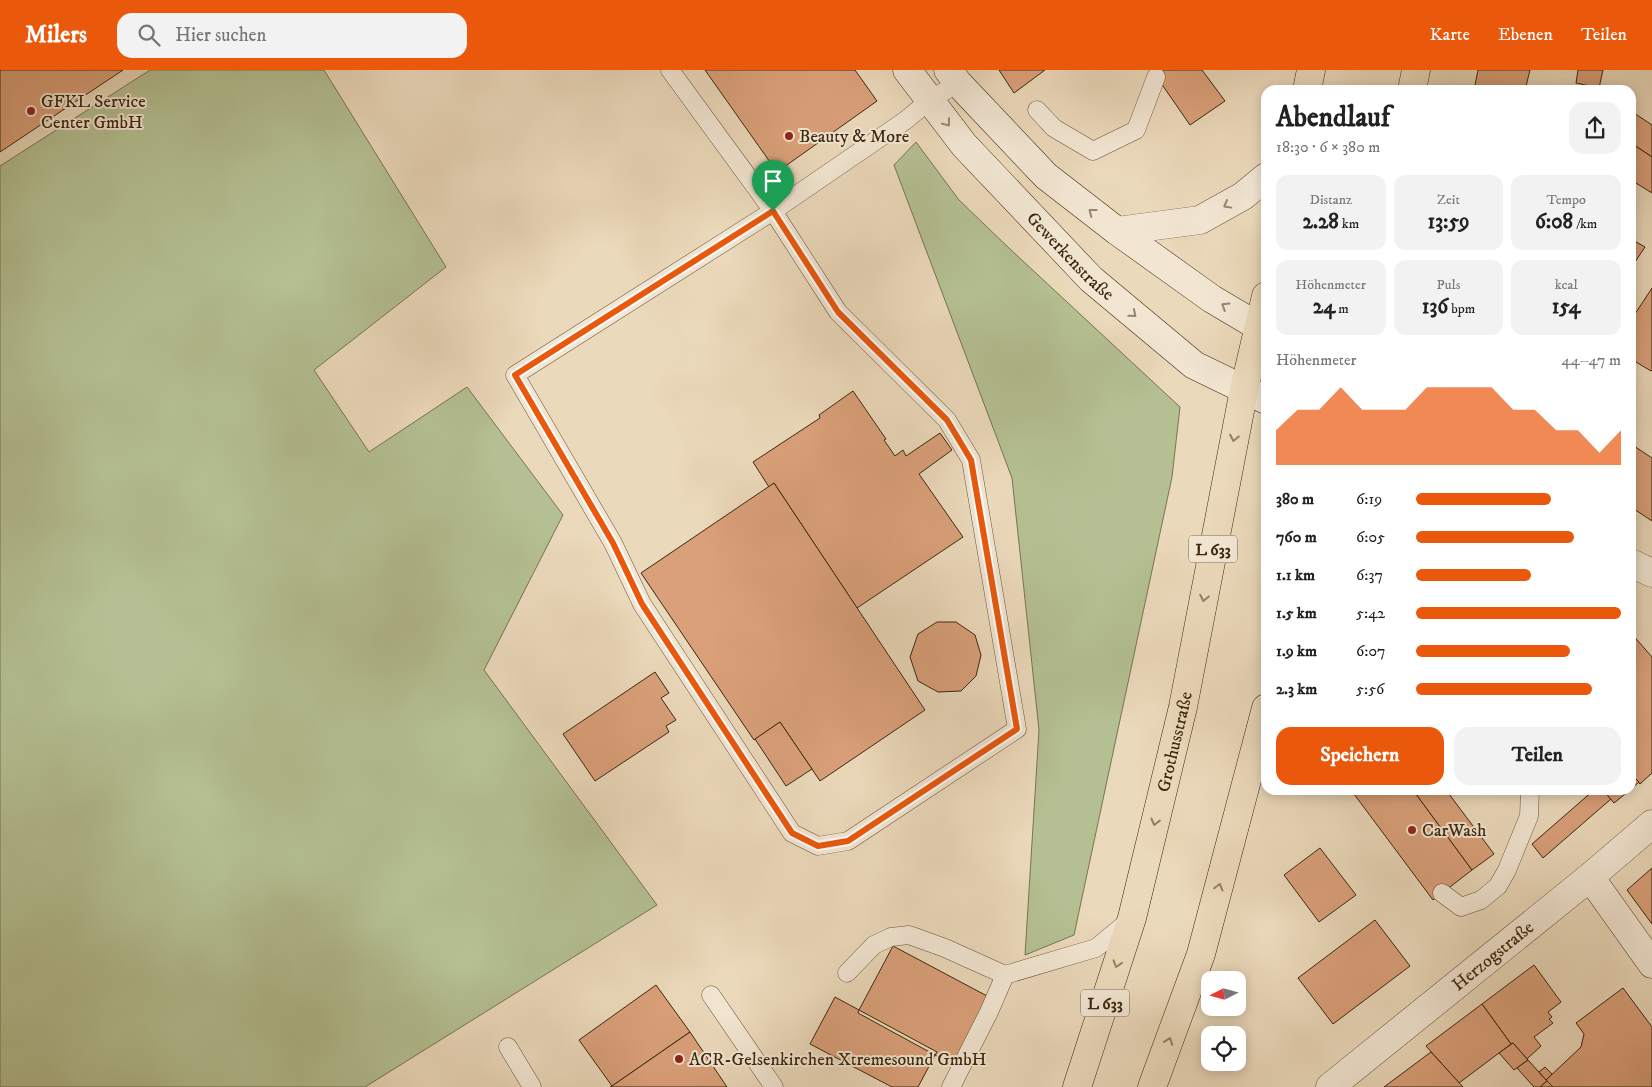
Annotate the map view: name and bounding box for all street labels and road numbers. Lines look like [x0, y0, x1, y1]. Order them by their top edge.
street label: Gewerkenstraße [1021, 208, 1118, 306]
road number: L 633 [1189, 536, 1237, 562]
street label: Grothusstraße [1153, 690, 1198, 794]
street label: Herzogstraße [1448, 917, 1539, 996]
road number: L 633 [1081, 990, 1129, 1016]

